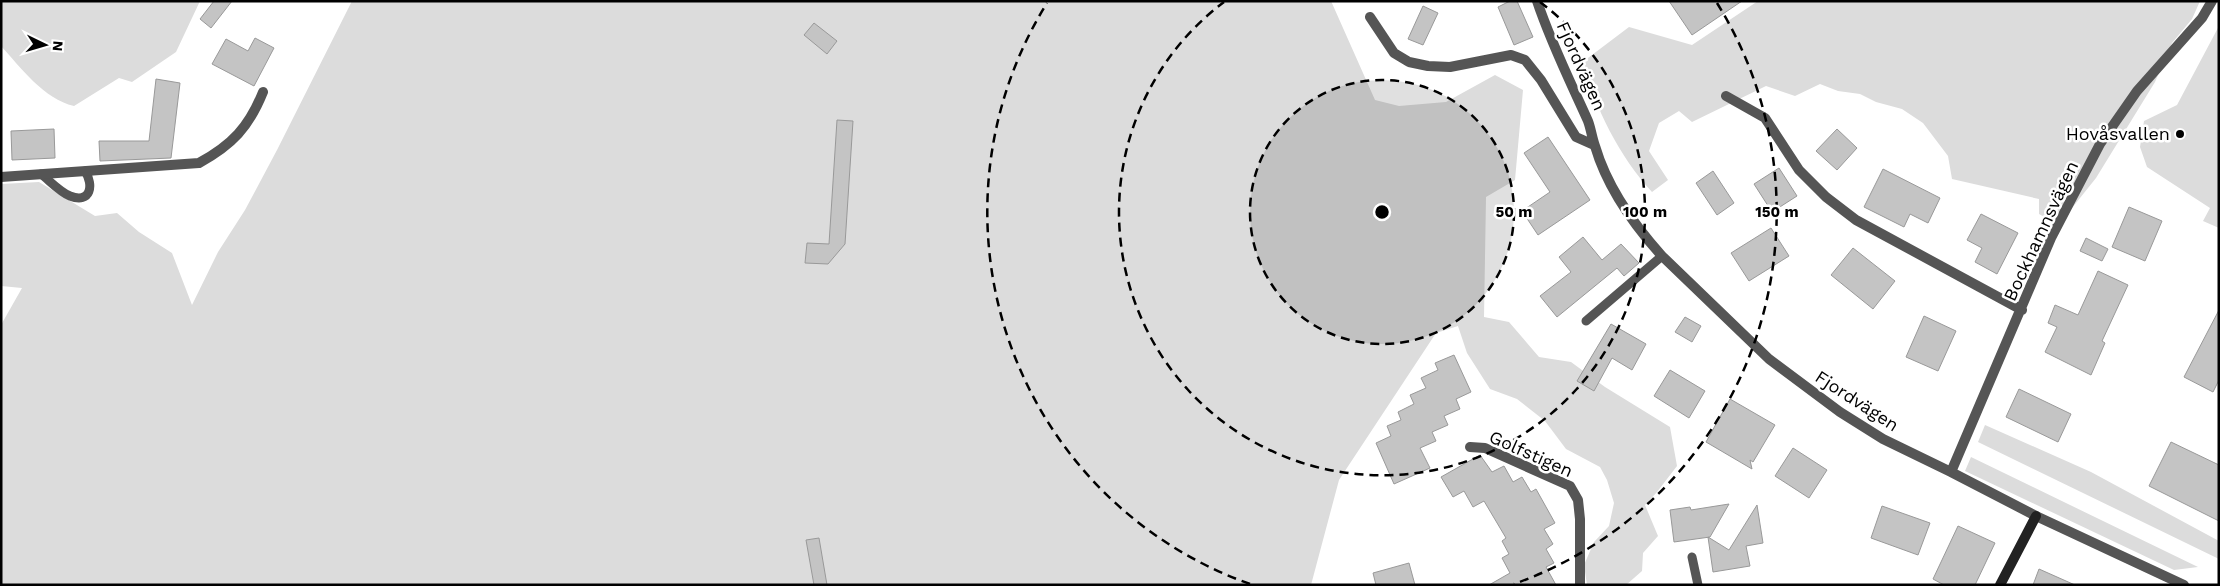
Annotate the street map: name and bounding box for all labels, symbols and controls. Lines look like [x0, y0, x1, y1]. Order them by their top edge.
street label: Fjordvägen [1552, 18, 1610, 114]
north arrow [20, 20, 70, 70]
text: N [50, 40, 66, 52]
place label: Hovåsvallen [2066, 123, 2170, 144]
marker: Hovåsvallen [2174, 128, 2186, 140]
street label: Bockhamnsvägen [1999, 157, 2082, 304]
centre of rings [1373, 203, 1391, 221]
text: 50 m [1496, 203, 1532, 221]
text: 100 m [1623, 203, 1667, 221]
text: 150 m [1755, 203, 1799, 221]
street label: Fjordvägen [1812, 366, 1903, 435]
street label: Golfstigen [1486, 426, 1576, 481]

